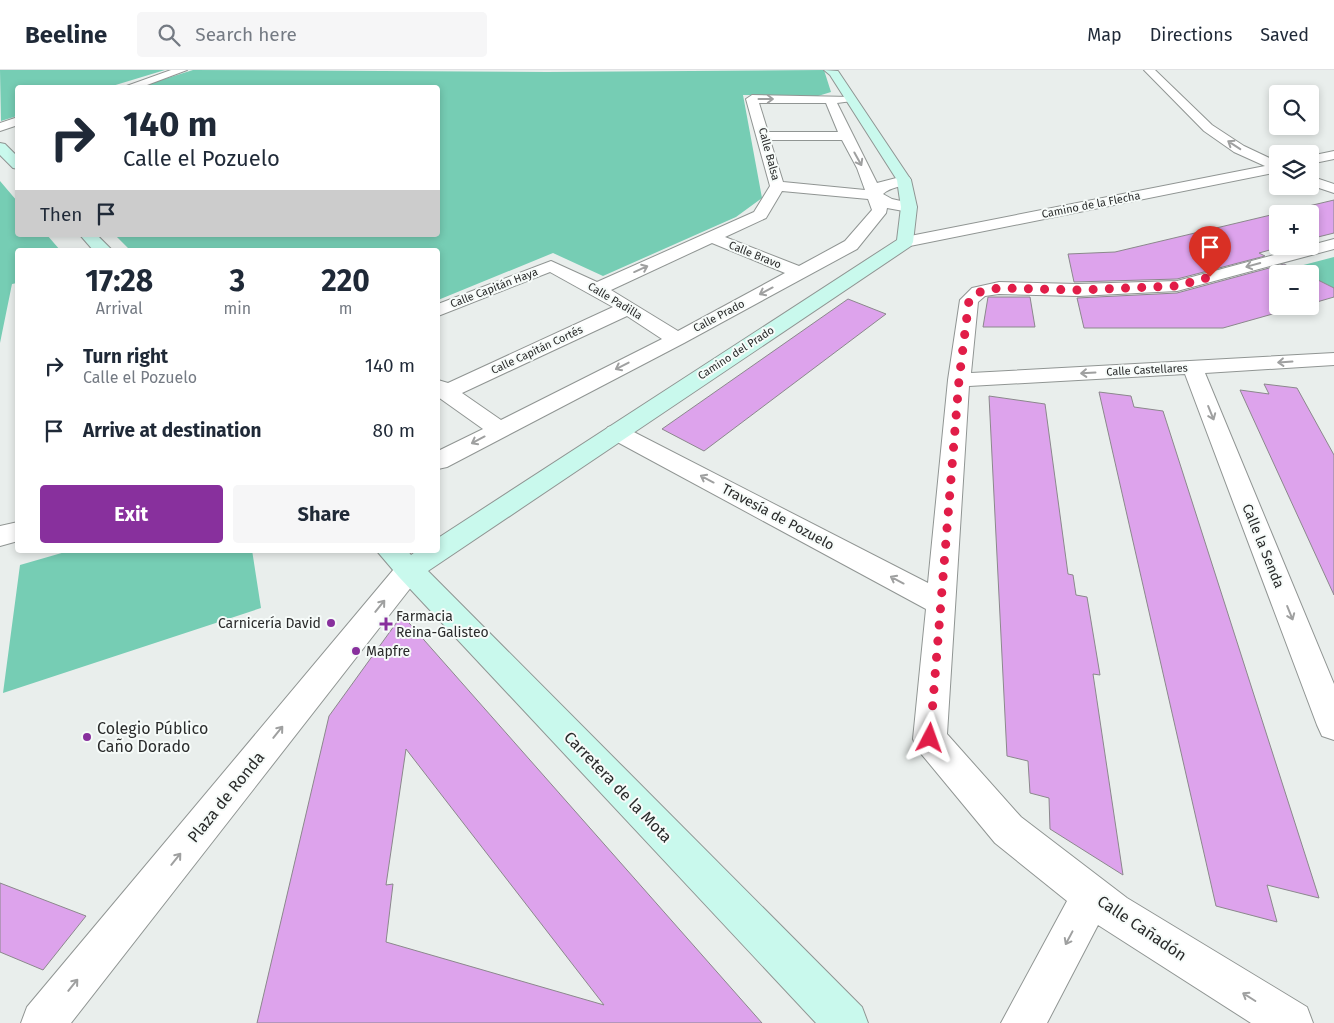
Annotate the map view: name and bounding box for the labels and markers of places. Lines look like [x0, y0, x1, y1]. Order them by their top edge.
pin [1189, 226, 1231, 277]
place label: Farmacia Reina-Galisteo [396, 608, 489, 641]
place label: Carnicería David [218, 615, 321, 632]
marker: Carnicería David [325, 617, 337, 629]
marker: Farmacia Reina-Galisteo [380, 618, 392, 630]
place label: Mapfre [366, 643, 410, 660]
marker: Mapfre [350, 645, 362, 657]
place label: Colegio Público Caño Dorado [97, 719, 208, 756]
marker: Colegio Público Caño Dorado [81, 731, 93, 743]

